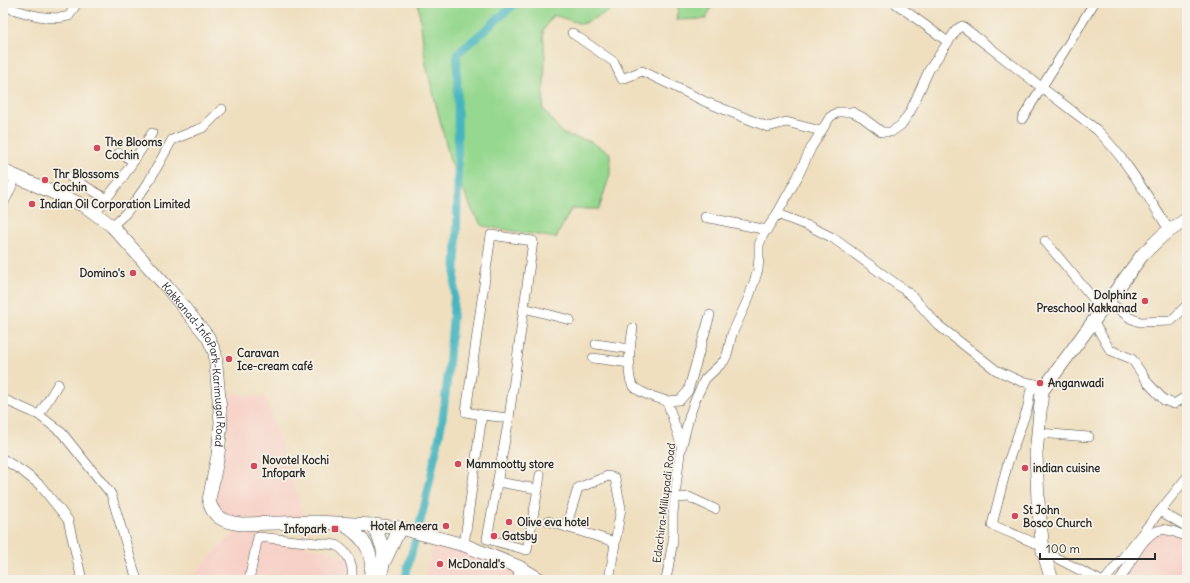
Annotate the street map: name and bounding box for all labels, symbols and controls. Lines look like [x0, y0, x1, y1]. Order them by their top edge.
place label: The Blooms Cochin [105, 135, 162, 162]
marker: The Blooms Cochin [92, 143, 102, 153]
place label: Thr Blossoms Cochin [53, 167, 119, 194]
marker: Thr Blossoms Cochin [40, 175, 50, 185]
place label: Indian Oil Corporation Limited [40, 197, 191, 212]
marker: Indian Oil Corporation Limited [27, 199, 37, 209]
place label: Domino's [79, 266, 125, 280]
marker: Domino's [128, 268, 138, 278]
street label: Kakkanad-InfoPark-Karimugal Road [159, 279, 228, 448]
place label: Dolphinz Preschool Kakkanad [1036, 288, 1138, 315]
marker: Dolphinz Preschool Kakkanad [1140, 296, 1150, 306]
place label: Caravan Ice-cream café [237, 346, 313, 373]
marker: Caravan Ice-cream café [224, 354, 234, 364]
place label: Anganwadi [1048, 376, 1104, 391]
marker: Anganwadi [1035, 378, 1045, 388]
street label: Edachira-Millupadi Road [650, 442, 678, 564]
place label: Novotel Kochi Infopark [262, 453, 329, 481]
place label: Mammootty store [466, 457, 554, 472]
marker: Mammootty store [453, 459, 463, 469]
marker: Novotel Kochi Infopark [249, 461, 259, 471]
place label: indian cuisine [1033, 461, 1100, 475]
marker: indian cuisine [1020, 463, 1030, 473]
place label: St John Bosco Church [1023, 503, 1093, 530]
marker: St John Bosco Church [1010, 511, 1020, 521]
place label: Olive eva hotel [517, 515, 589, 529]
marker: Olive eva hotel [504, 517, 514, 527]
place label: Hotel Ameera [370, 519, 439, 533]
marker: Hotel Ameera [441, 521, 451, 531]
place label: Infopark [284, 522, 327, 537]
marker: Infopark [330, 524, 340, 534]
place label: Gatsby [502, 529, 537, 544]
marker: Gatsby [489, 531, 499, 541]
scale bar [1040, 535, 1155, 561]
text: 100 m [1046, 541, 1080, 556]
place label: McDonald's [448, 557, 505, 571]
marker: McDonald's [435, 559, 445, 569]

